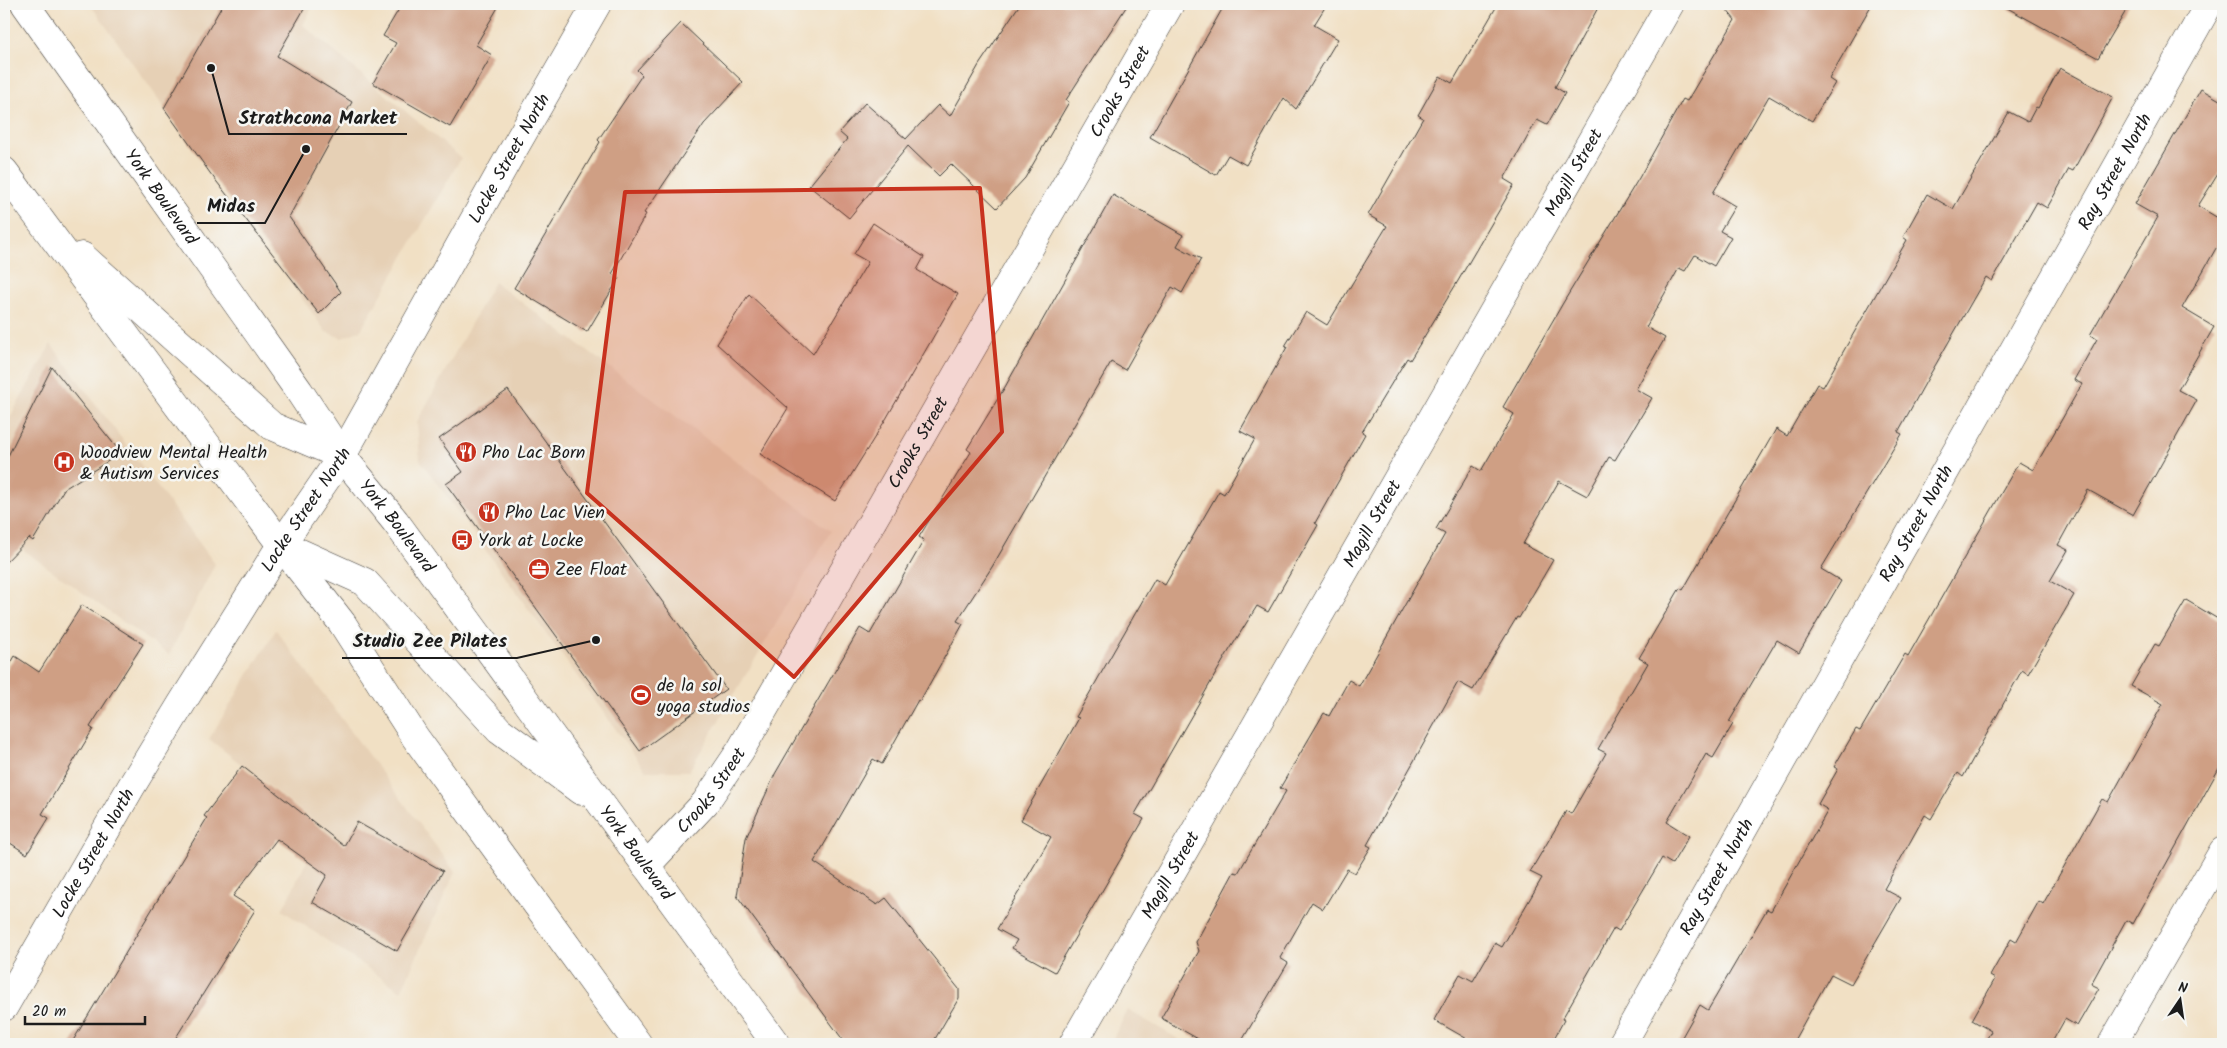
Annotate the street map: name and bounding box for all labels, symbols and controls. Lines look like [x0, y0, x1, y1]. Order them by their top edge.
street label: Crooks Street [1083, 40, 1160, 144]
street label: Locke Street North [462, 88, 559, 229]
callout: Strathcona Market [229, 100, 407, 134]
text: Strathcona Market [239, 104, 398, 134]
street label: Ray Street North [2071, 108, 2161, 236]
street label: Magill Street [1538, 123, 1612, 223]
street label: York Boulevard [116, 143, 205, 252]
callout: Midas [197, 189, 265, 223]
text: Midas [207, 192, 255, 222]
street label: Crooks Street [881, 391, 957, 495]
place label: Woodview Mental Health & Autism Services [80, 439, 267, 489]
place label: Pho Lac Born [482, 439, 585, 468]
restaurant icon: Pho Lac Born [454, 440, 478, 464]
street label: Locke Street North [254, 443, 360, 579]
hospital icon: Woodview Mental Health & Autism Services [52, 450, 76, 474]
street label: Ray Street North [1873, 460, 1962, 588]
street label: York Boulevard [350, 473, 442, 581]
street label: Magill Street [1336, 474, 1410, 574]
place label: Pho Lac Vien [505, 499, 605, 528]
restaurant icon: Pho Lac Vien [477, 500, 501, 524]
place label: York at Locke [478, 527, 583, 556]
bus stop icon: York at Locke [450, 528, 474, 552]
place label: Zee Float [555, 556, 628, 585]
office icon: Zee Float [527, 557, 551, 581]
callout: Studio Zee Pilates [342, 624, 517, 658]
text: Studio Zee Pilates [353, 627, 507, 657]
place label: de la sol yoga studios [656, 672, 751, 722]
sports icon: de la sol yoga studios [629, 683, 653, 707]
street label: Crooks Street [670, 741, 755, 841]
street label: Locke Street North [45, 783, 143, 924]
street label: York Boulevard [591, 799, 681, 908]
street label: Ray Street North [1673, 814, 1762, 941]
street label: Magill Street [1135, 825, 1209, 925]
north arrow [2154, 976, 2204, 1026]
text: N [2176, 977, 2190, 1000]
scale bar [25, 993, 145, 1025]
text: 20 m [32, 1000, 66, 1024]

